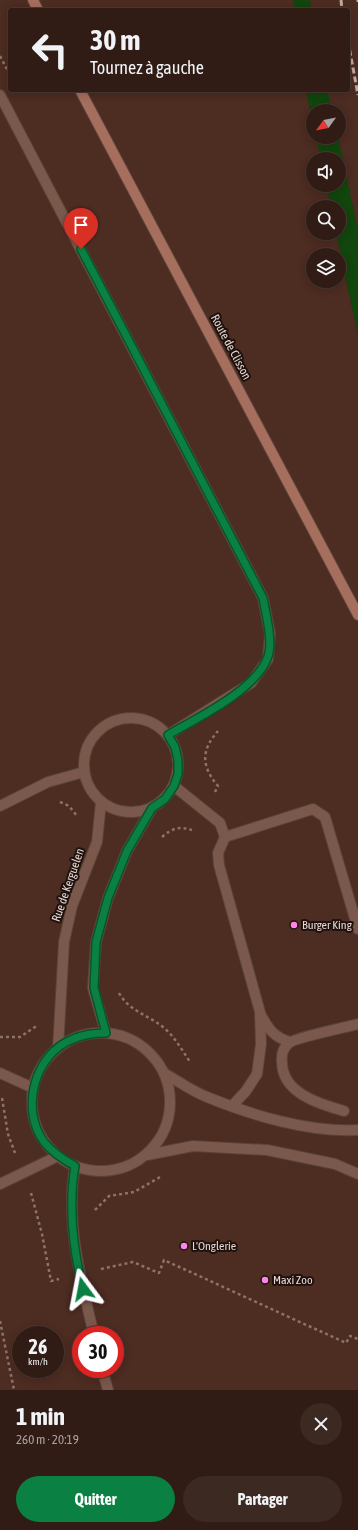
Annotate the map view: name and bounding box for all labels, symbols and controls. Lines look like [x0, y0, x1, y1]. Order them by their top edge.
icon: left [24, 24, 76, 76]
text: 30 m [90, 24, 140, 56]
text: Tournez à gauche [90, 57, 204, 78]
north arrow [306, 104, 346, 144]
map controls [306, 104, 346, 288]
button: sound [306, 152, 346, 192]
button: search [306, 200, 346, 240]
pin [64, 208, 98, 249]
icon: arrive [70, 214, 92, 236]
button: layers [306, 248, 346, 288]
street label: Route de Clisson [208, 312, 254, 382]
street label: Rue de Kerguelen [49, 846, 87, 924]
place label: Burger King [302, 918, 353, 932]
marker: Burger King [289, 920, 299, 930]
place label: L'Onglerie [192, 1239, 236, 1253]
marker: L'Onglerie [179, 1241, 189, 1251]
position arrow [62, 1268, 104, 1310]
place label: Maxi Zoo [273, 1273, 313, 1287]
marker: Maxi Zoo [260, 1275, 270, 1285]
speed limit sign: 30 [72, 1326, 124, 1378]
text: 26 [29, 1335, 47, 1358]
text: km/h [28, 1356, 48, 1367]
text: 1 min [16, 1403, 65, 1430]
button: close [300, 1403, 342, 1445]
text: 260 m · 20:19 [16, 1432, 79, 1447]
button: Quitter [16, 1476, 175, 1522]
button: Partager [183, 1476, 342, 1522]

